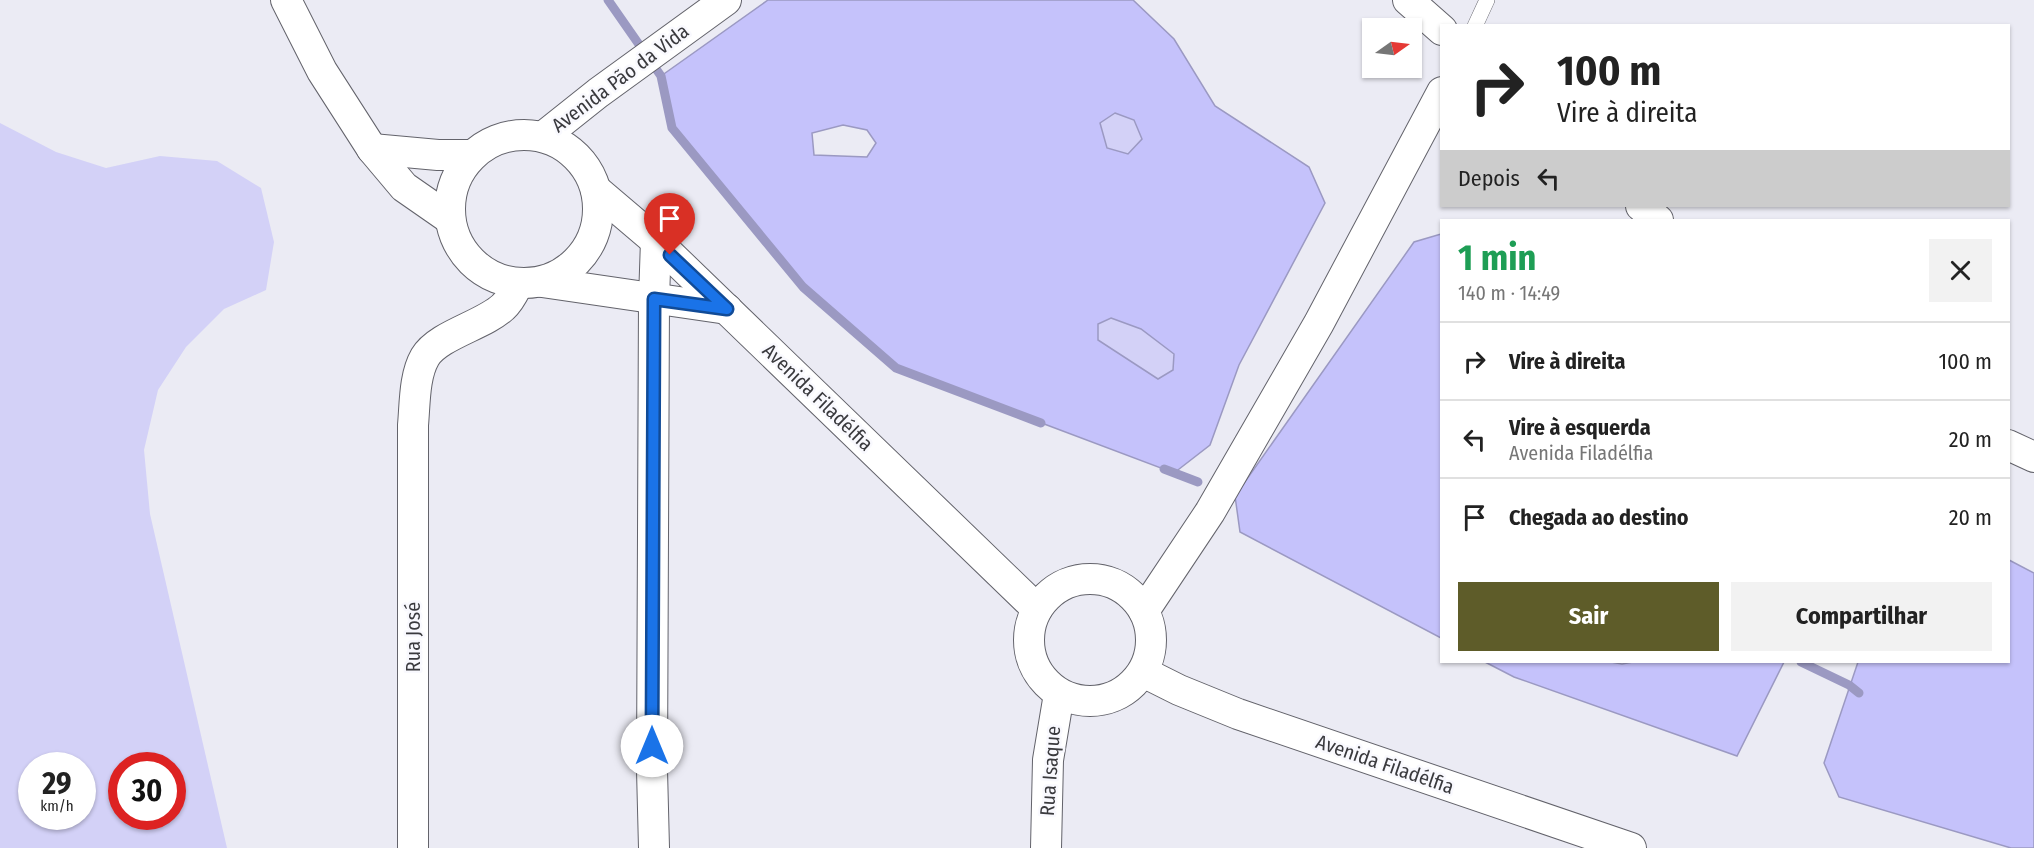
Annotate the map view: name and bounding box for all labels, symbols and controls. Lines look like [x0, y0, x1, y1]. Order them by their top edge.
north arrow [1362, 18, 1422, 78]
map controls [1362, 18, 1422, 78]
street label: Avenida Pão da Vida [547, 19, 693, 137]
text: 100 m [1557, 46, 1661, 96]
icon: right [1458, 48, 1536, 126]
text: Vire à direita [1557, 97, 1697, 129]
icon: left [1532, 162, 1565, 195]
text: Depois [1458, 165, 1520, 192]
pin [644, 193, 695, 255]
icon: arrive [653, 202, 686, 235]
text: 1 min [1458, 236, 1536, 280]
button: close [1929, 239, 1992, 302]
text: 140 m · 14:49 [1458, 281, 1560, 305]
street label: Avenida Filadélfia [758, 338, 878, 456]
icon: right [1458, 345, 1491, 378]
text: Vire à direita [1509, 348, 1625, 375]
text: 100 m [1938, 348, 1992, 375]
text: Vire à esquerda [1509, 414, 1651, 441]
icon: left [1458, 423, 1491, 456]
text: 20 m [1949, 426, 1992, 453]
text: Avenida Filadélfia [1509, 441, 1653, 465]
icon: arrive [1458, 501, 1491, 534]
text: Chegada ao destino [1509, 504, 1689, 531]
text: 20 m [1949, 504, 1992, 531]
button: Sair [1458, 582, 1719, 651]
button: Compartilhar [1731, 582, 1992, 651]
street label: Rua José [401, 602, 425, 672]
position arrow [620, 714, 684, 778]
street label: Rua Isaque [1035, 725, 1065, 817]
street label: Avenida Filadélfia [1313, 729, 1457, 799]
speed limit sign: 30 [108, 752, 186, 830]
text: 29 [42, 766, 72, 802]
text: km/h [40, 797, 74, 815]

